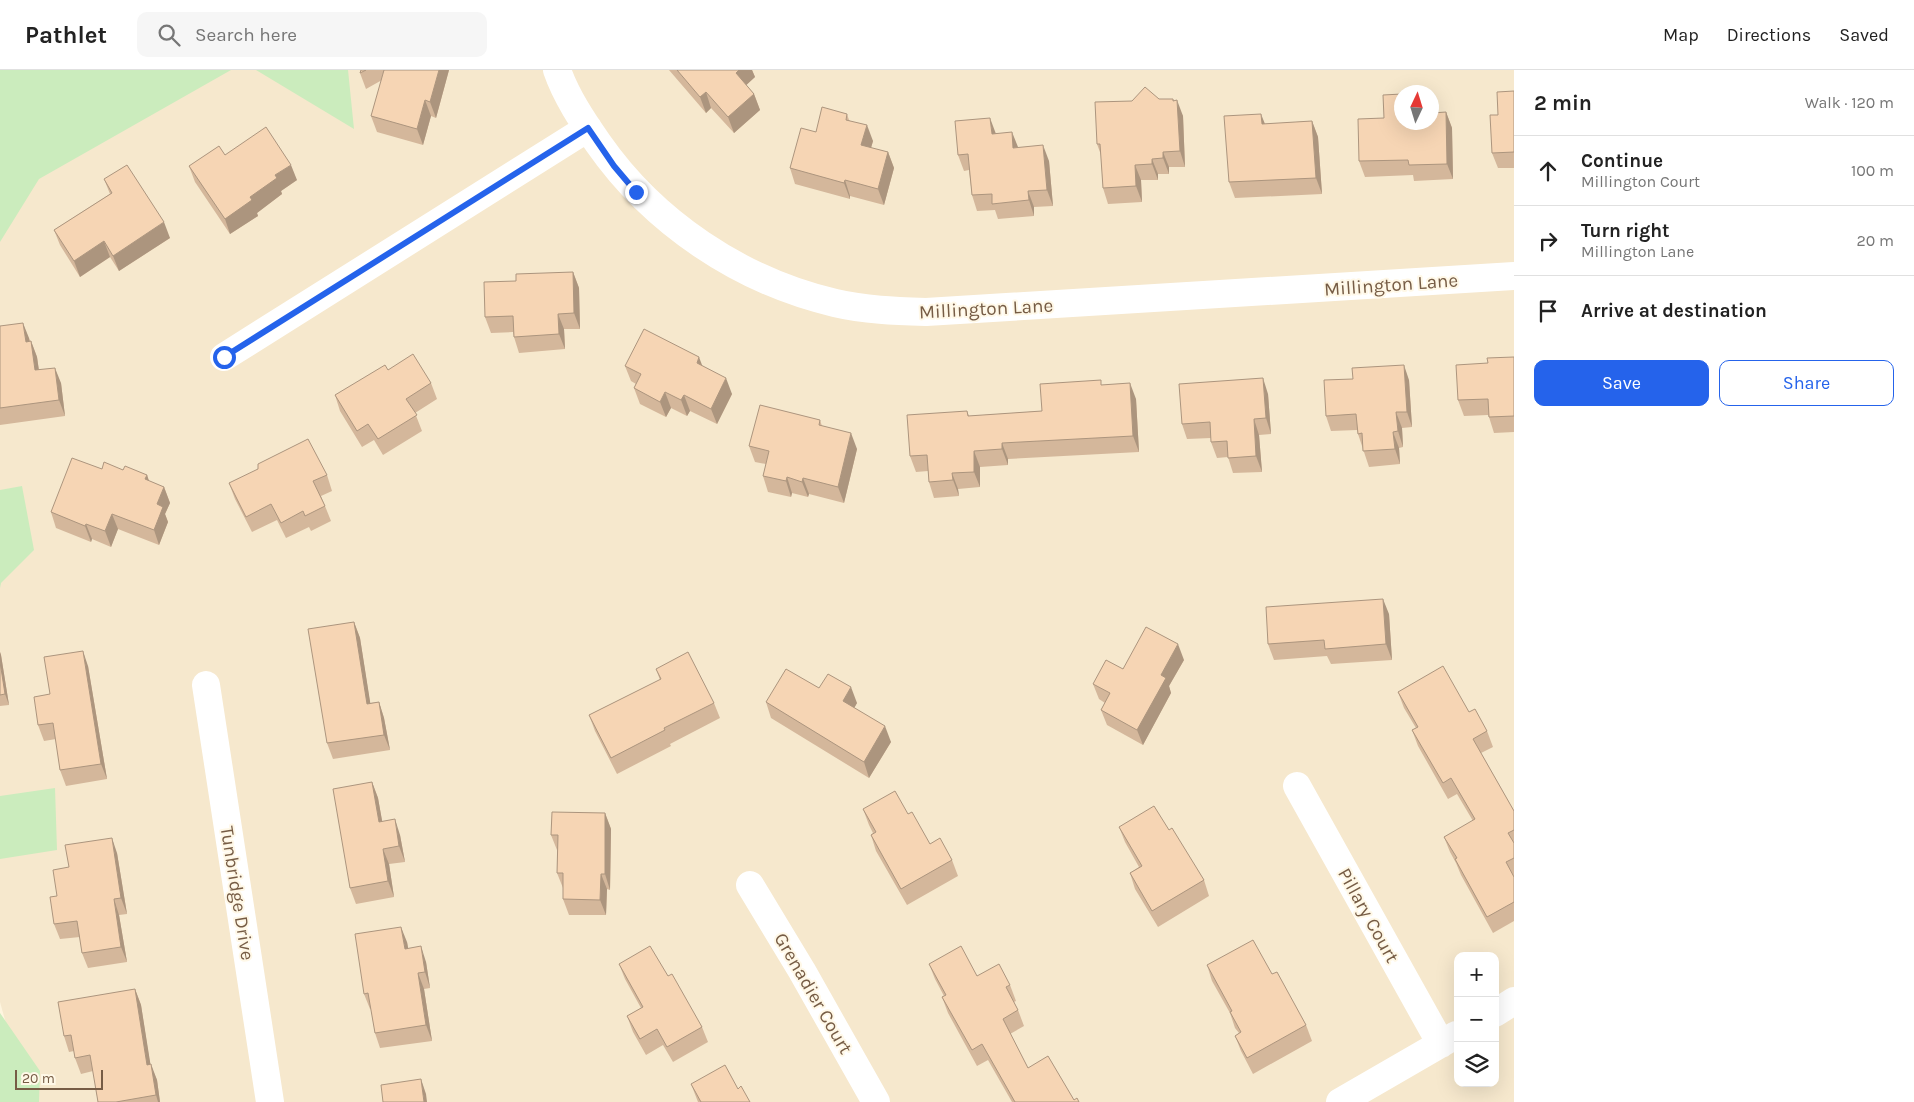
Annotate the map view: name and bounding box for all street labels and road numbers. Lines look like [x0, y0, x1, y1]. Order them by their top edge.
street label: Millington Lane [1323, 269, 1459, 301]
street label: Millington Lane [918, 294, 1054, 323]
street label: Tunbridge Drive [216, 824, 258, 962]
street label: Pillary Court [1333, 864, 1403, 967]
street label: Grenadier Court [770, 929, 857, 1058]

